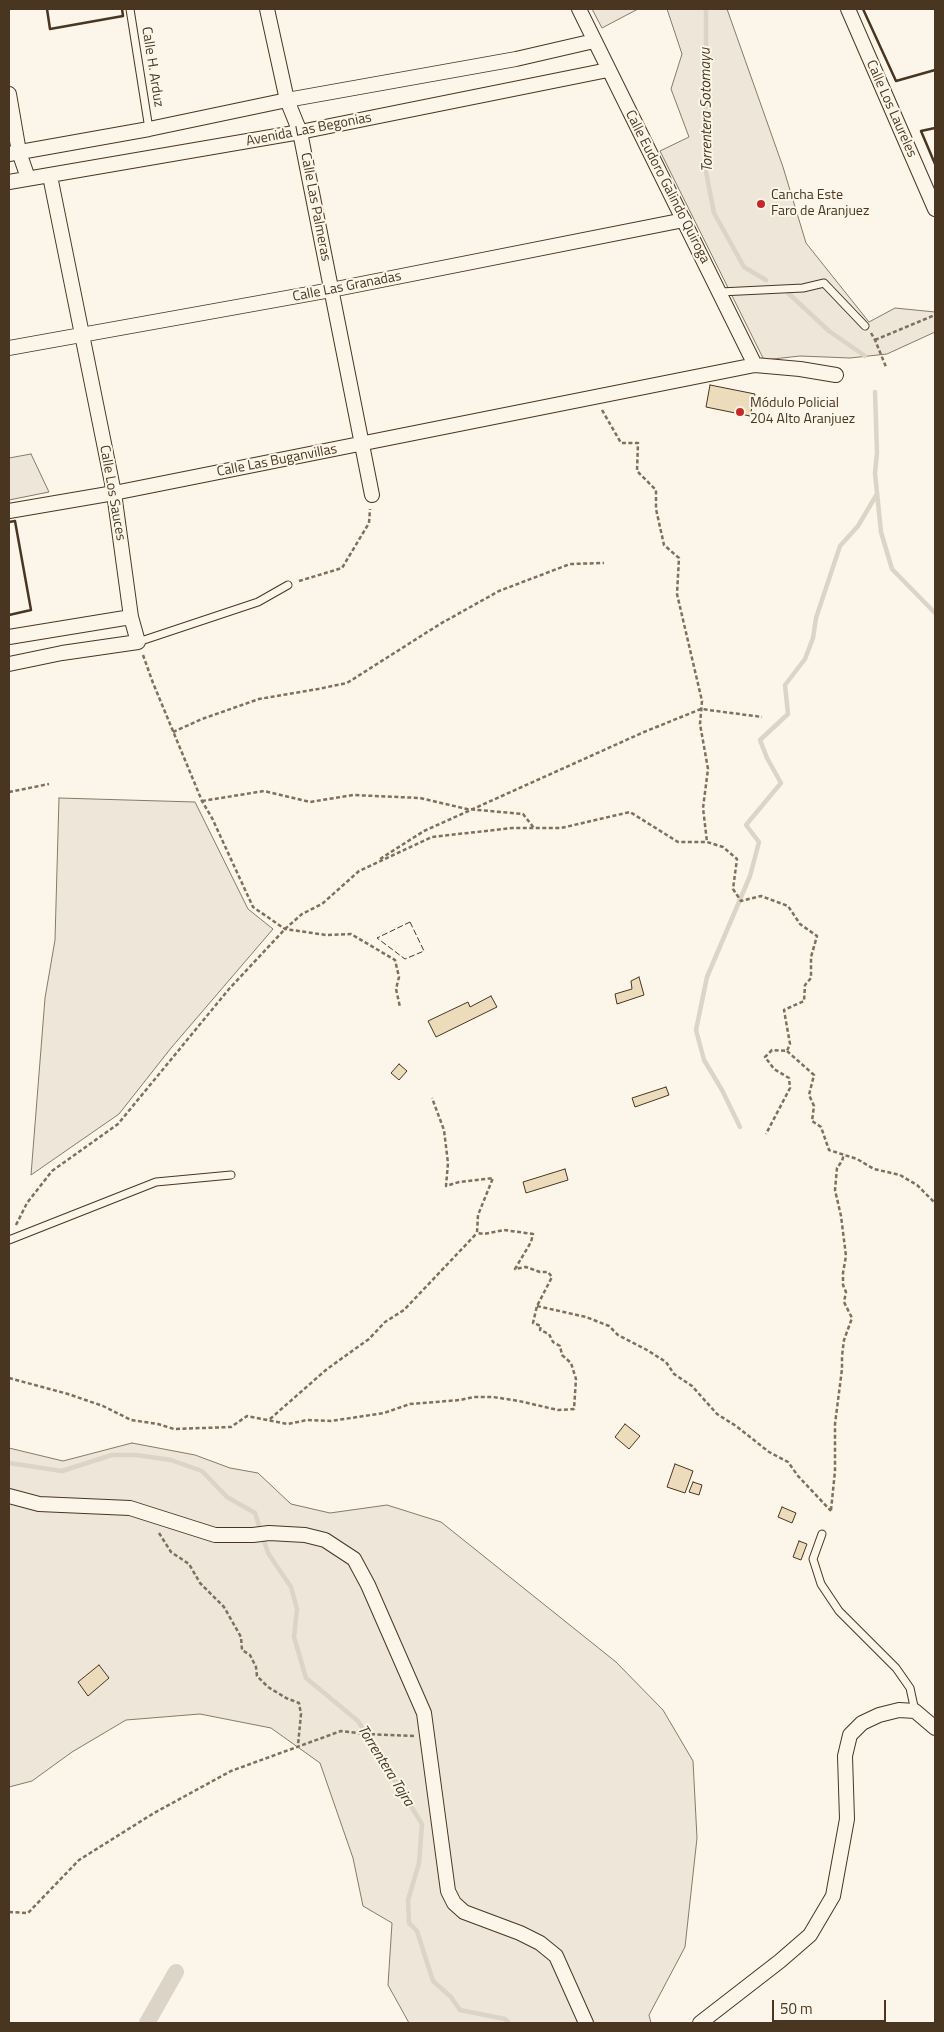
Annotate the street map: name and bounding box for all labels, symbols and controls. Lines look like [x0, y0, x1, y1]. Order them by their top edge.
street label: Calle H. Arduz [137, 26, 167, 108]
water label: Torrentera Sotomayu [697, 48, 717, 172]
street label: Calle Los Laureles [862, 58, 920, 160]
street label: Calle Eudoro Galindo Quiroga [621, 108, 713, 266]
street label: Avenida Las Begonias [245, 110, 373, 150]
street label: Calle Las Palmeras [296, 151, 334, 263]
place label: Cancha Este Faro de Aranjuez [771, 188, 869, 220]
marker: Cancha Este Faro de Aranjuez [755, 198, 767, 210]
street label: Calle Las Granadas [291, 268, 403, 306]
place label: Módulo Policial 204 Alto Aranjuez [750, 396, 855, 428]
marker: Módulo Policial 204 Alto Aranjuez [734, 406, 746, 418]
street label: Calle Las Buganvillas [215, 441, 339, 481]
street label: Calle Los Sauces [95, 444, 129, 542]
water label: Torrentera Tajra [353, 1722, 417, 1810]
scale bar [774, 1990, 888, 2022]
text: 50 m [780, 1997, 813, 2020]

